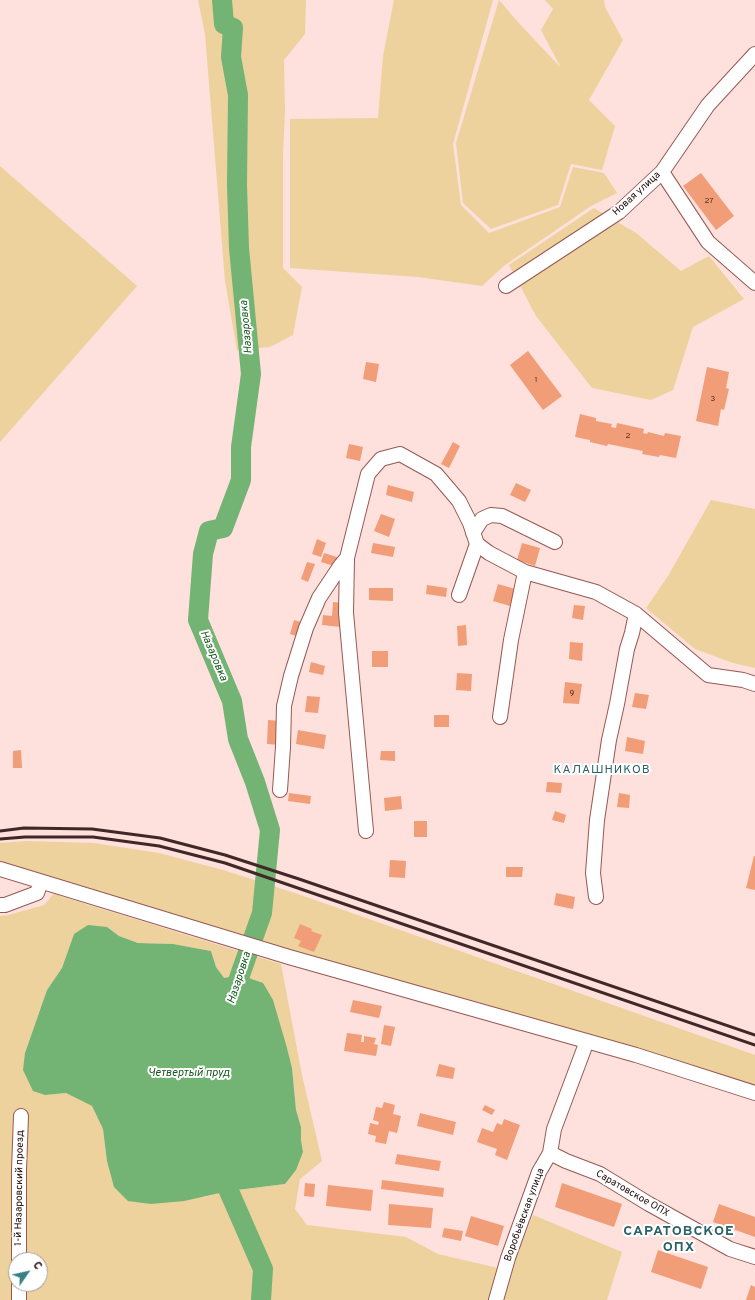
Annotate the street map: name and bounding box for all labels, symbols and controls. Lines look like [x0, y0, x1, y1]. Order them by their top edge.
street label: Новая улица [611, 169, 663, 219]
house number: 27 [705, 196, 713, 206]
water label: Назаровка [238, 300, 256, 354]
house number: 1 [535, 375, 537, 385]
house number: 3 [711, 394, 715, 404]
house number: 2 [626, 431, 630, 441]
water label: Назаровка [196, 629, 230, 683]
house number: 9 [570, 688, 574, 698]
district label: КАЛАШНИКОВ [553, 764, 651, 778]
water label: Назаровка [225, 950, 255, 1006]
water label: Четвертый пруд [148, 1067, 230, 1081]
street label: 1-й Назаровский проезд [13, 1130, 27, 1246]
street label: Воробьёвская улица [503, 1167, 547, 1263]
street label: Саратовское ОПХ [593, 1168, 671, 1220]
district label: САРАТОВСКОЕ ОПХ [623, 1224, 735, 1256]
north arrow [8, 1252, 48, 1292]
text: С [29, 1259, 45, 1273]

